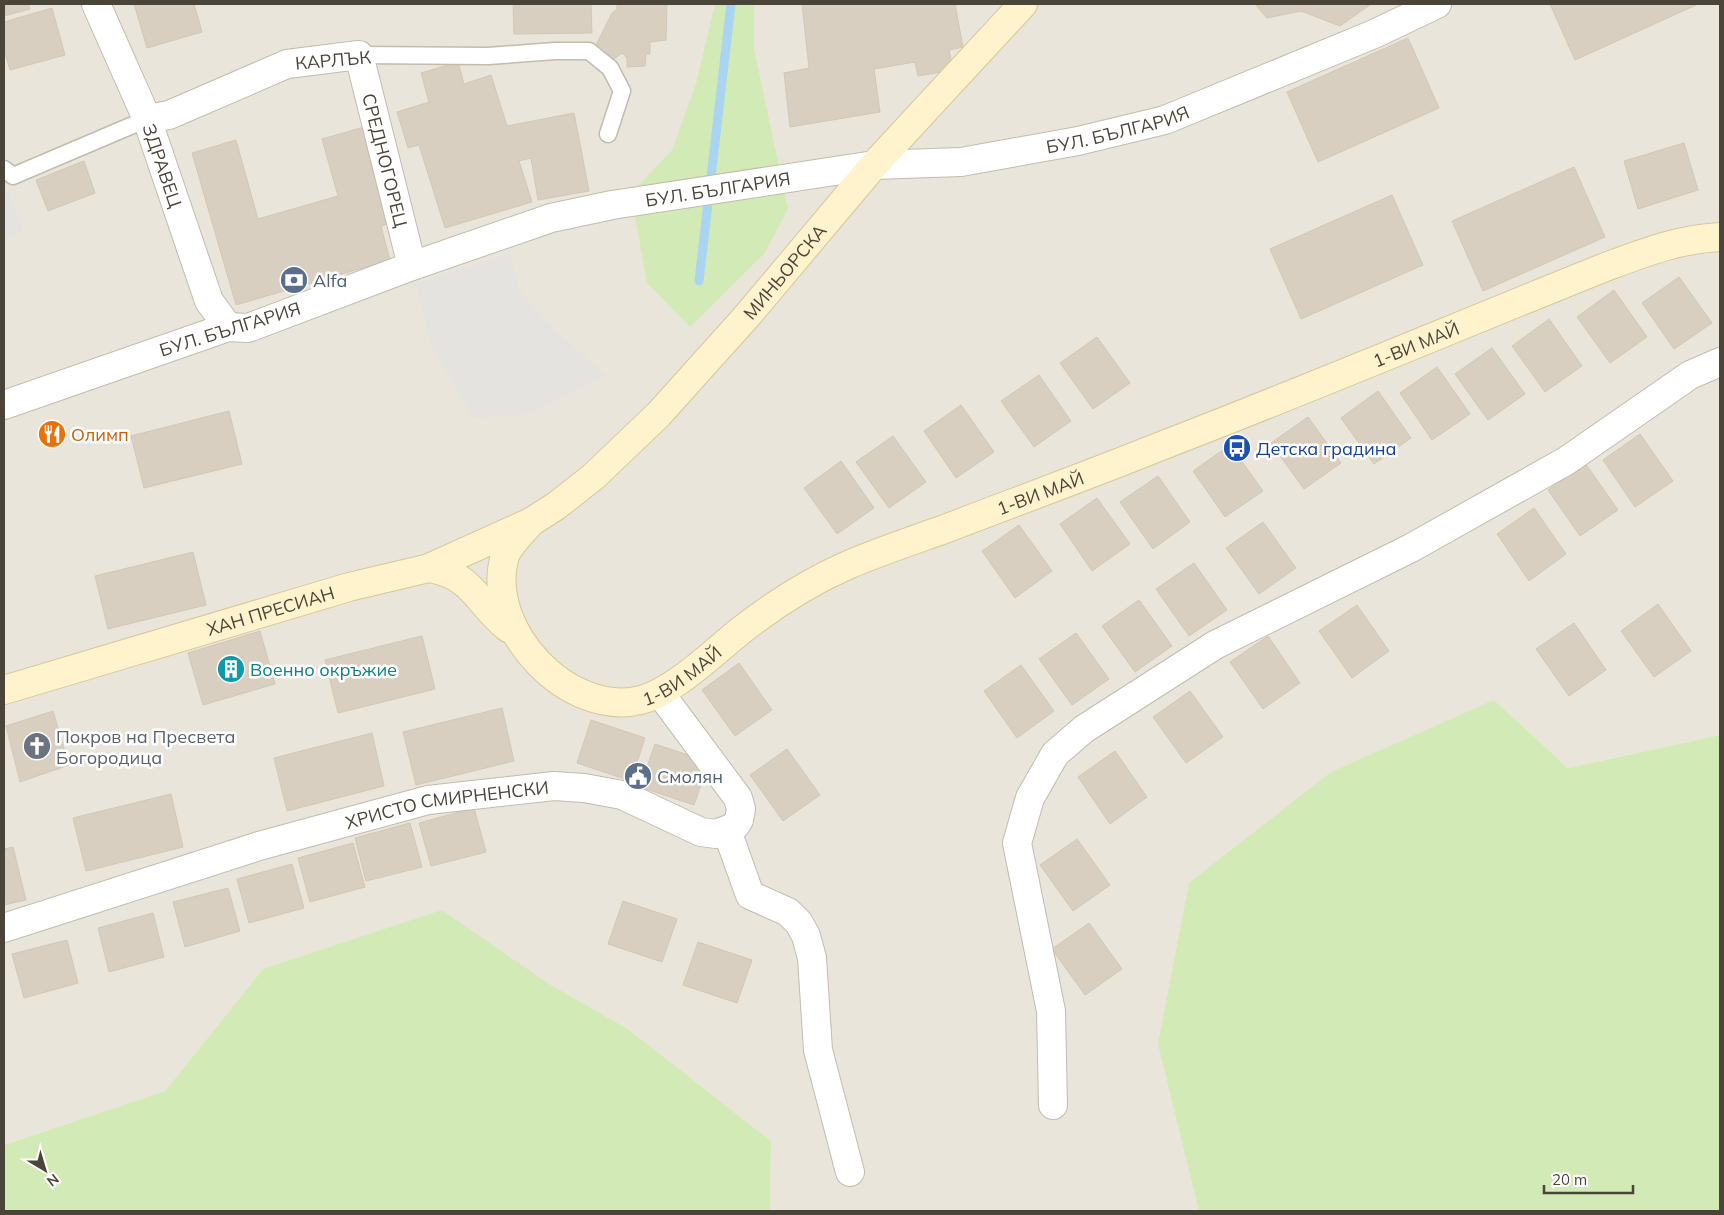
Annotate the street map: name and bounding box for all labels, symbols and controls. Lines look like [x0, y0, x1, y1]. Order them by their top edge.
street label: КАРЛЪК [294, 45, 372, 75]
street label: СРЕДНОГОРЕЦ [358, 91, 413, 230]
street label: БУЛ. БЪЛГАРИЯ [1044, 100, 1192, 158]
street label: ЗДРАВЕЦ [138, 121, 188, 211]
street label: БУЛ. БЪЛГАРИЯ [644, 166, 792, 211]
street label: МИНЬОРСКА [738, 219, 831, 324]
bank icon: Alfa [279, 265, 309, 295]
place label: Alfa [313, 269, 347, 292]
street label: БУЛ. БЪЛГАРИЯ [157, 297, 303, 361]
street label: 1-ВИ МАЙ [1369, 316, 1462, 372]
restaurant icon: Олимп [37, 419, 67, 449]
place label: Олимп [71, 423, 129, 446]
bus stop icon: Детска градина [1222, 433, 1252, 463]
place label: Детска градина [1256, 437, 1396, 460]
street label: 1-ВИ МАЙ [993, 466, 1087, 520]
street label: ХАН ПРЕСИАН [204, 581, 337, 640]
street label: 1-ВИ МАЙ [639, 640, 726, 710]
building icon: Военно окръжие [216, 654, 246, 684]
place label: Военно окръжие [250, 658, 397, 681]
place label: Покров на Пресвета Богородица [56, 725, 236, 769]
church icon: Покров на Пресвета Богородица [22, 731, 52, 761]
public building icon: Смолян [623, 761, 653, 791]
place label: Смолян [657, 765, 723, 788]
street label: ХРИСТО СМИРНЕНСКИ [343, 775, 550, 833]
north arrow [20, 1145, 70, 1195]
scale bar [1544, 1162, 1633, 1194]
text: N [43, 1170, 63, 1191]
text: 20 m [1552, 1170, 1587, 1189]

